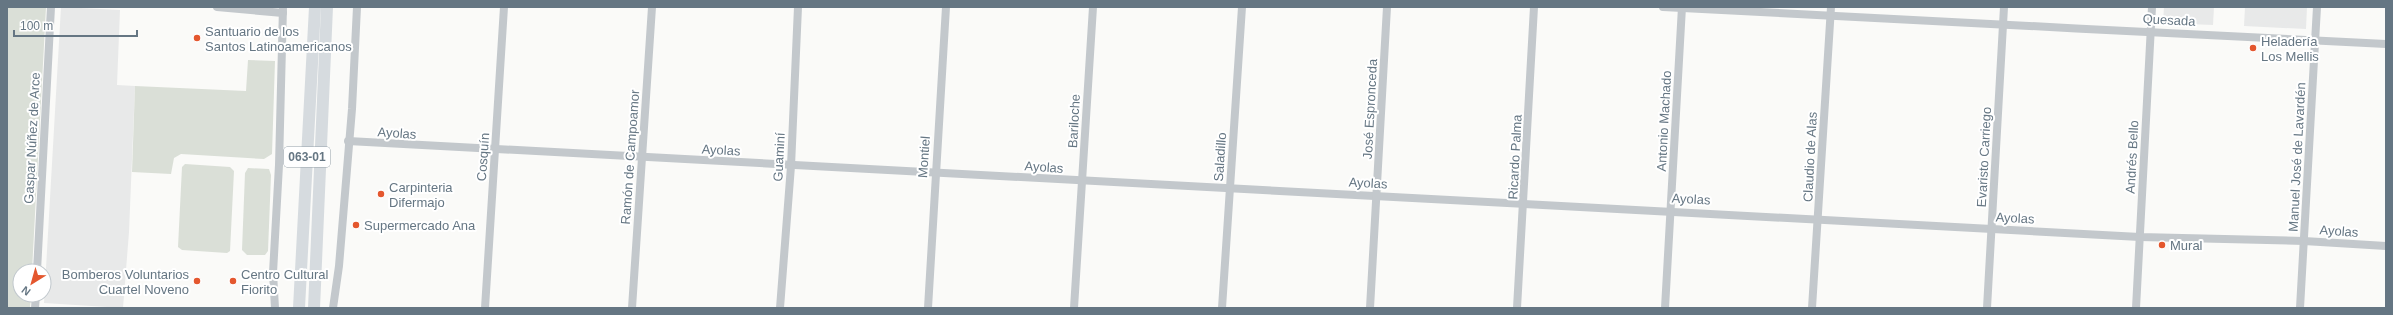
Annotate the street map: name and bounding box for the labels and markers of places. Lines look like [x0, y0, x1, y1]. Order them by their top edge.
place label: Santuario de los Santos Latinoamericanos [205, 24, 352, 54]
marker: Santuario de los Santos Latinoamericanos [192, 33, 202, 43]
place label: Heladería Los Mellis [2261, 34, 2319, 64]
marker: Heladería Los Mellis [2248, 43, 2258, 53]
place label: Carpinteria Difermajo [389, 180, 453, 210]
marker: Carpinteria Difermajo [376, 189, 386, 199]
place label: Supermercado Ana [364, 218, 476, 233]
marker: Supermercado Ana [351, 220, 361, 230]
place label: Mural [2170, 238, 2203, 253]
marker: Mural [2157, 240, 2167, 250]
place label: Bomberos Voluntarios Cuartel Noveno [62, 267, 189, 297]
place label: Centro Cultural Fiorito [241, 267, 329, 297]
marker: Bomberos Voluntarios Cuartel Noveno [192, 276, 202, 286]
marker: Centro Cultural Fiorito [228, 276, 238, 286]

